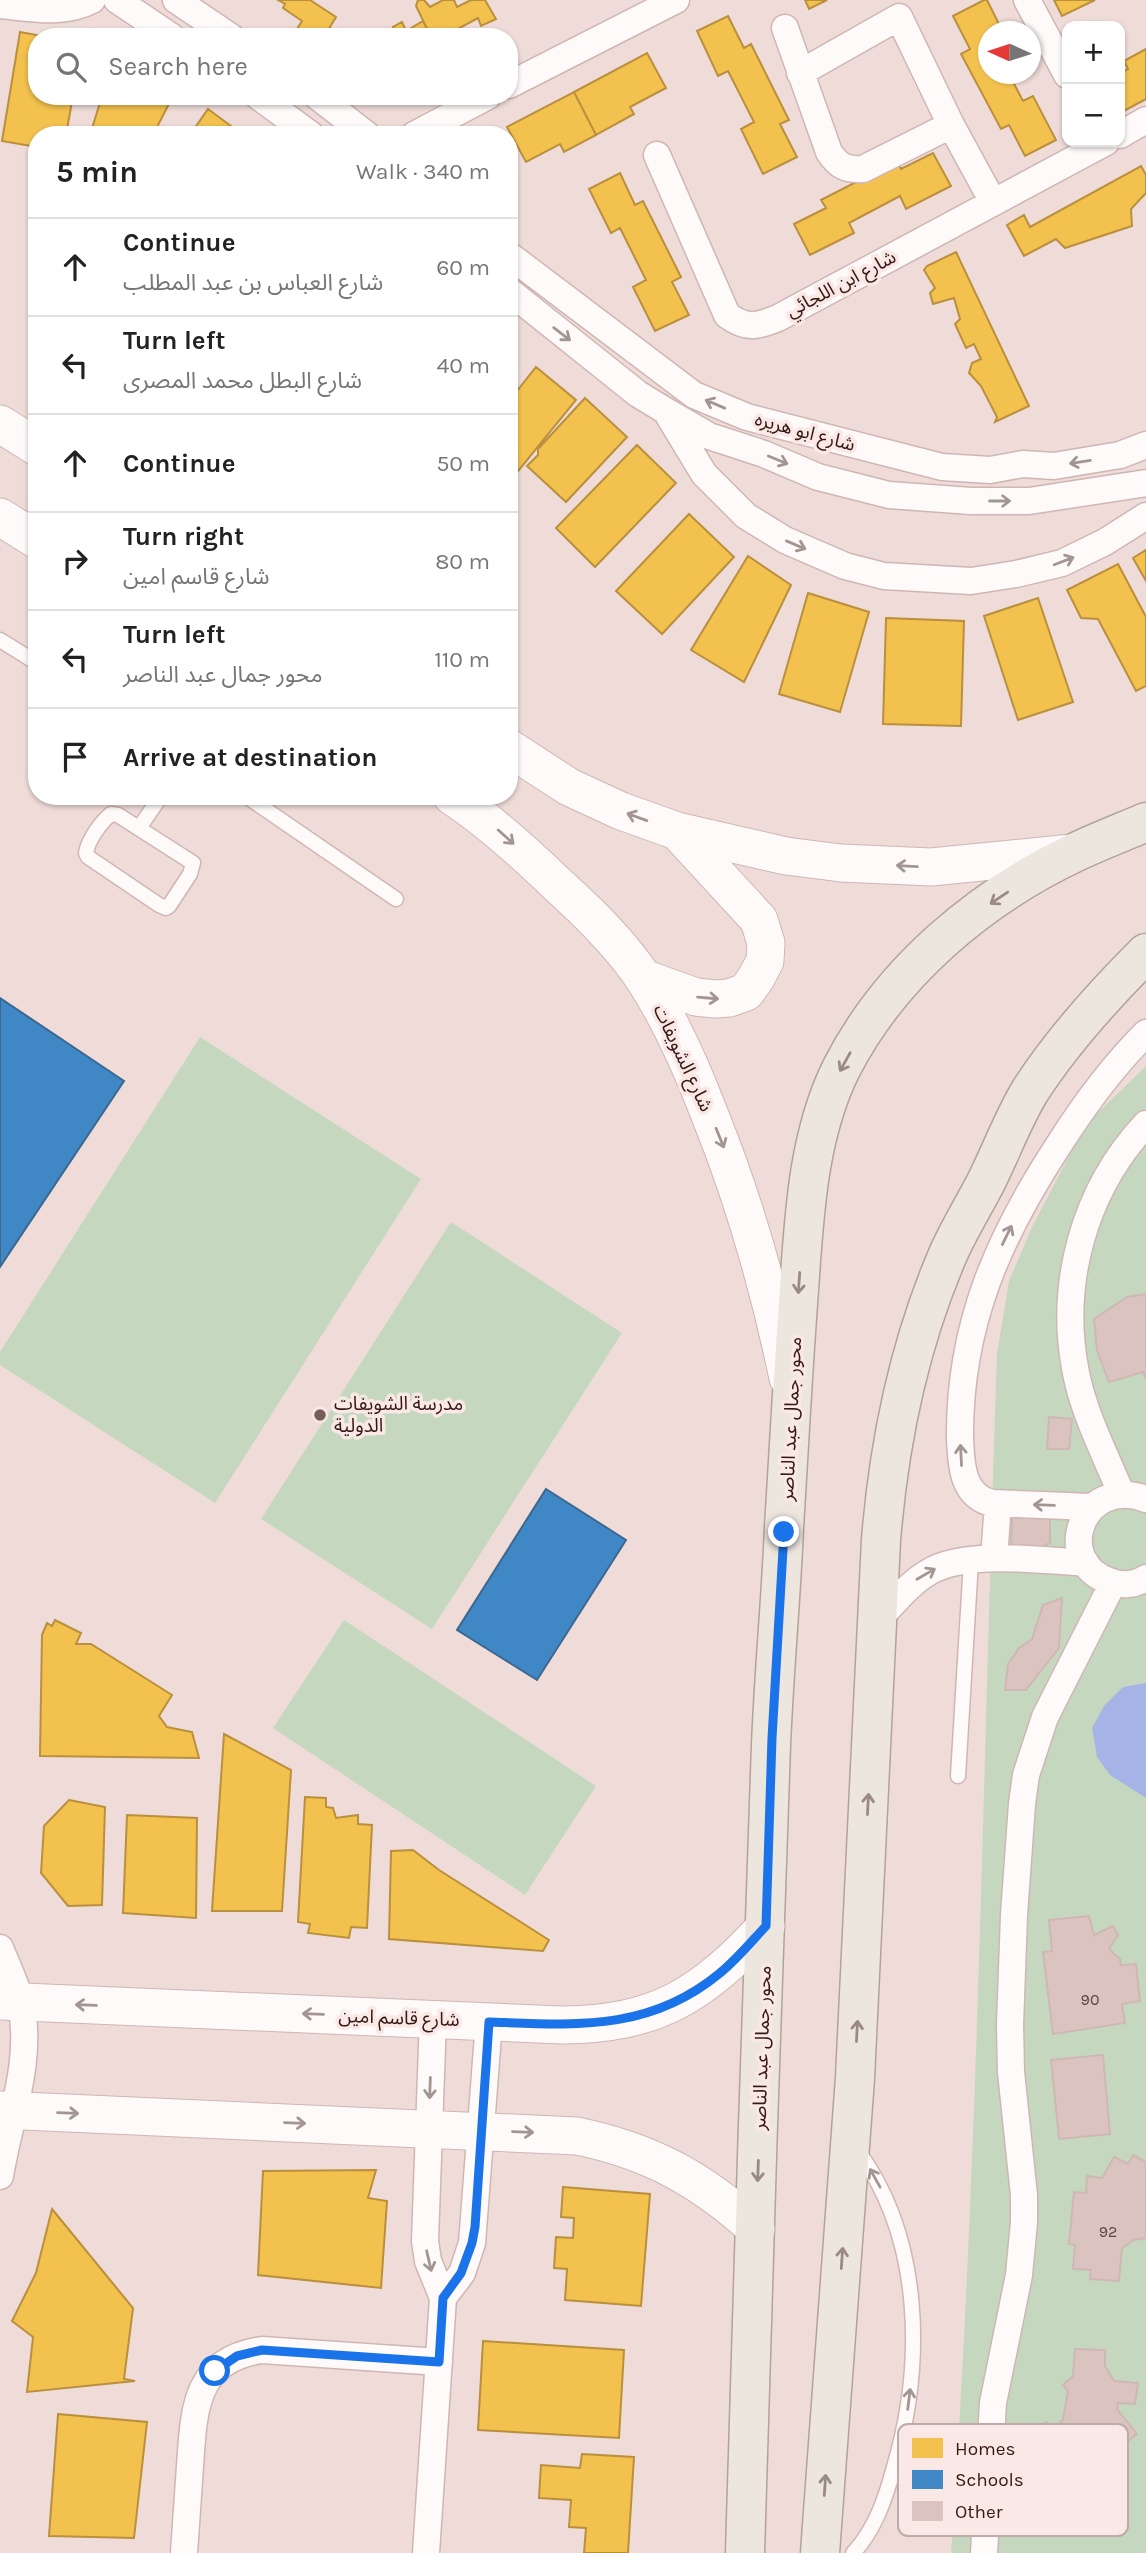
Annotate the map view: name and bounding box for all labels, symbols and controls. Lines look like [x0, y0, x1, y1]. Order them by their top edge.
north arrow [978, 21, 1041, 84]
map controls [1062, 21, 1125, 147]
button: + [1062, 21, 1125, 84]
search box [28, 28, 518, 105]
icon: search [52, 48, 90, 86]
text: Search here [108, 51, 248, 82]
button: − [1062, 84, 1125, 147]
text: 5 min [56, 154, 138, 190]
text: Walk · 340 m [356, 158, 490, 185]
text: Continue [123, 227, 235, 258]
street label: شارع ابن اللجائي [782, 246, 901, 325]
icon: ahead [56, 248, 94, 286]
text: 60 m [436, 254, 490, 281]
text: شارع العباس بن عبد المطلب [123, 269, 383, 296]
text: Turn left [123, 325, 225, 356]
one-way arrow [553, 327, 571, 342]
icon: left [56, 346, 94, 384]
text: 40 m [437, 352, 490, 379]
text: شارع البطل محمد المصرى [123, 367, 362, 394]
one-way arrow [705, 396, 727, 409]
street label: شارع ابو هريره [752, 408, 857, 458]
icon: ahead [56, 444, 94, 482]
text: Continue [123, 448, 235, 479]
text: 50 m [436, 450, 490, 477]
one-way arrow [767, 455, 788, 468]
one-way arrow [1069, 456, 1092, 469]
one-way arrow [988, 494, 1011, 508]
text: Turn right [123, 521, 244, 552]
one-way arrow [785, 539, 806, 552]
icon: right [56, 542, 94, 580]
text: 80 m [435, 548, 490, 575]
one-way arrow [1053, 553, 1074, 566]
text: شارع قاسم امين [123, 563, 270, 590]
text: Turn left [123, 619, 225, 650]
icon: left [56, 640, 94, 678]
text: 110 m [434, 646, 490, 673]
text: محور جمال عبد الناصر [123, 661, 323, 688]
icon: arrive [56, 738, 94, 776]
text: Arrive at destination [123, 742, 377, 773]
one-way arrow [626, 810, 648, 822]
one-way arrow [497, 829, 514, 846]
one-way arrow [896, 860, 919, 873]
one-way arrow [989, 891, 1009, 905]
one-way arrow [696, 992, 719, 1005]
street label: شارع الشويفات [647, 1001, 717, 1116]
one-way arrow [838, 1052, 852, 1072]
one-way arrow [714, 1127, 727, 1149]
one-way arrow [1000, 1225, 1014, 1246]
one-way arrow [792, 1272, 805, 1294]
street label: محور جمال عبد الناصر [776, 1336, 806, 1503]
place label: مدرسة الشويفات الدولية [334, 1393, 463, 1437]
marker: مدرسة الشويفات الدولية [312, 1407, 328, 1423]
one-way arrow [954, 1444, 967, 1467]
one-way arrow [1033, 1499, 1056, 1512]
route end [768, 1516, 799, 1547]
one-way arrow [916, 1567, 936, 1581]
one-way arrow [862, 1793, 875, 1816]
street label: محور جمال عبد الناصر [748, 1965, 776, 2132]
house number: 90 [1081, 1990, 1099, 2009]
one-way arrow [75, 1998, 98, 2011]
street label: شارع قاسم امين [338, 2005, 460, 2034]
one-way arrow [302, 2008, 325, 2021]
one-way arrow [851, 2020, 864, 2043]
one-way arrow [424, 2076, 437, 2099]
one-way arrow [56, 2106, 79, 2119]
one-way arrow [284, 2116, 307, 2129]
one-way arrow [511, 2126, 534, 2139]
one-way arrow [751, 2160, 764, 2183]
one-way arrow [868, 2168, 882, 2188]
house number: 92 [1099, 2222, 1117, 2241]
one-way arrow [835, 2247, 848, 2270]
one-way arrow [423, 2249, 436, 2271]
route start [199, 2355, 230, 2386]
one-way arrow [903, 2388, 916, 2411]
legend [898, 2424, 1128, 2536]
text: Homes [955, 2438, 1016, 2460]
text: Schools [955, 2469, 1024, 2491]
one-way arrow [819, 2474, 832, 2497]
text: Other [955, 2501, 1003, 2523]

